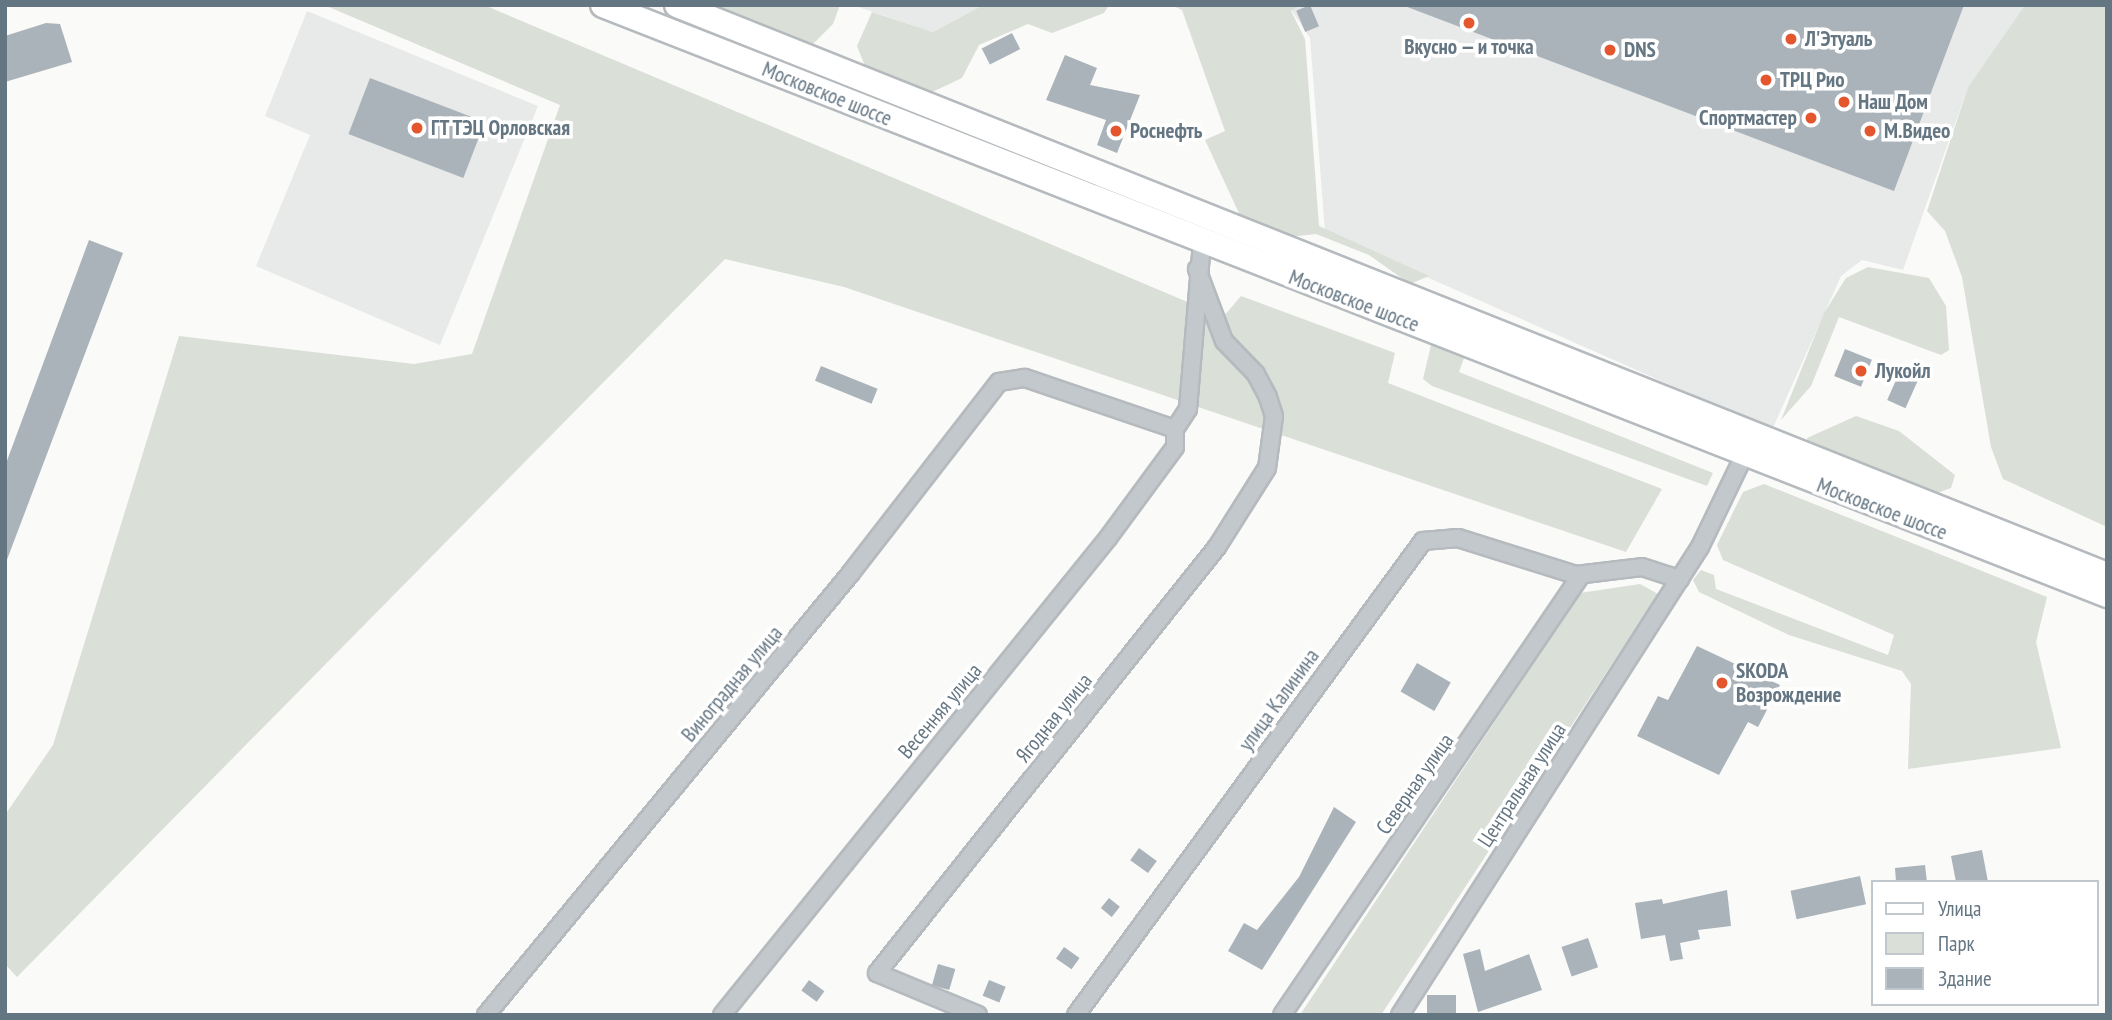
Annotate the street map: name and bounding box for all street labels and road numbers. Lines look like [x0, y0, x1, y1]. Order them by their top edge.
street label: Московское шоссе [759, 57, 895, 131]
street label: Московское шоссе [1285, 265, 1423, 337]
street label: Московское шоссе [1813, 473, 1951, 545]
street label: Виноградная улица [676, 621, 788, 747]
street label: улица Калинина [1234, 644, 1324, 756]
street label: Весенняя улица [893, 658, 987, 764]
street label: Ягодная улица [1011, 668, 1097, 768]
street label: Центральная улица [1473, 718, 1571, 852]
street label: Северная улица [1371, 729, 1459, 839]

